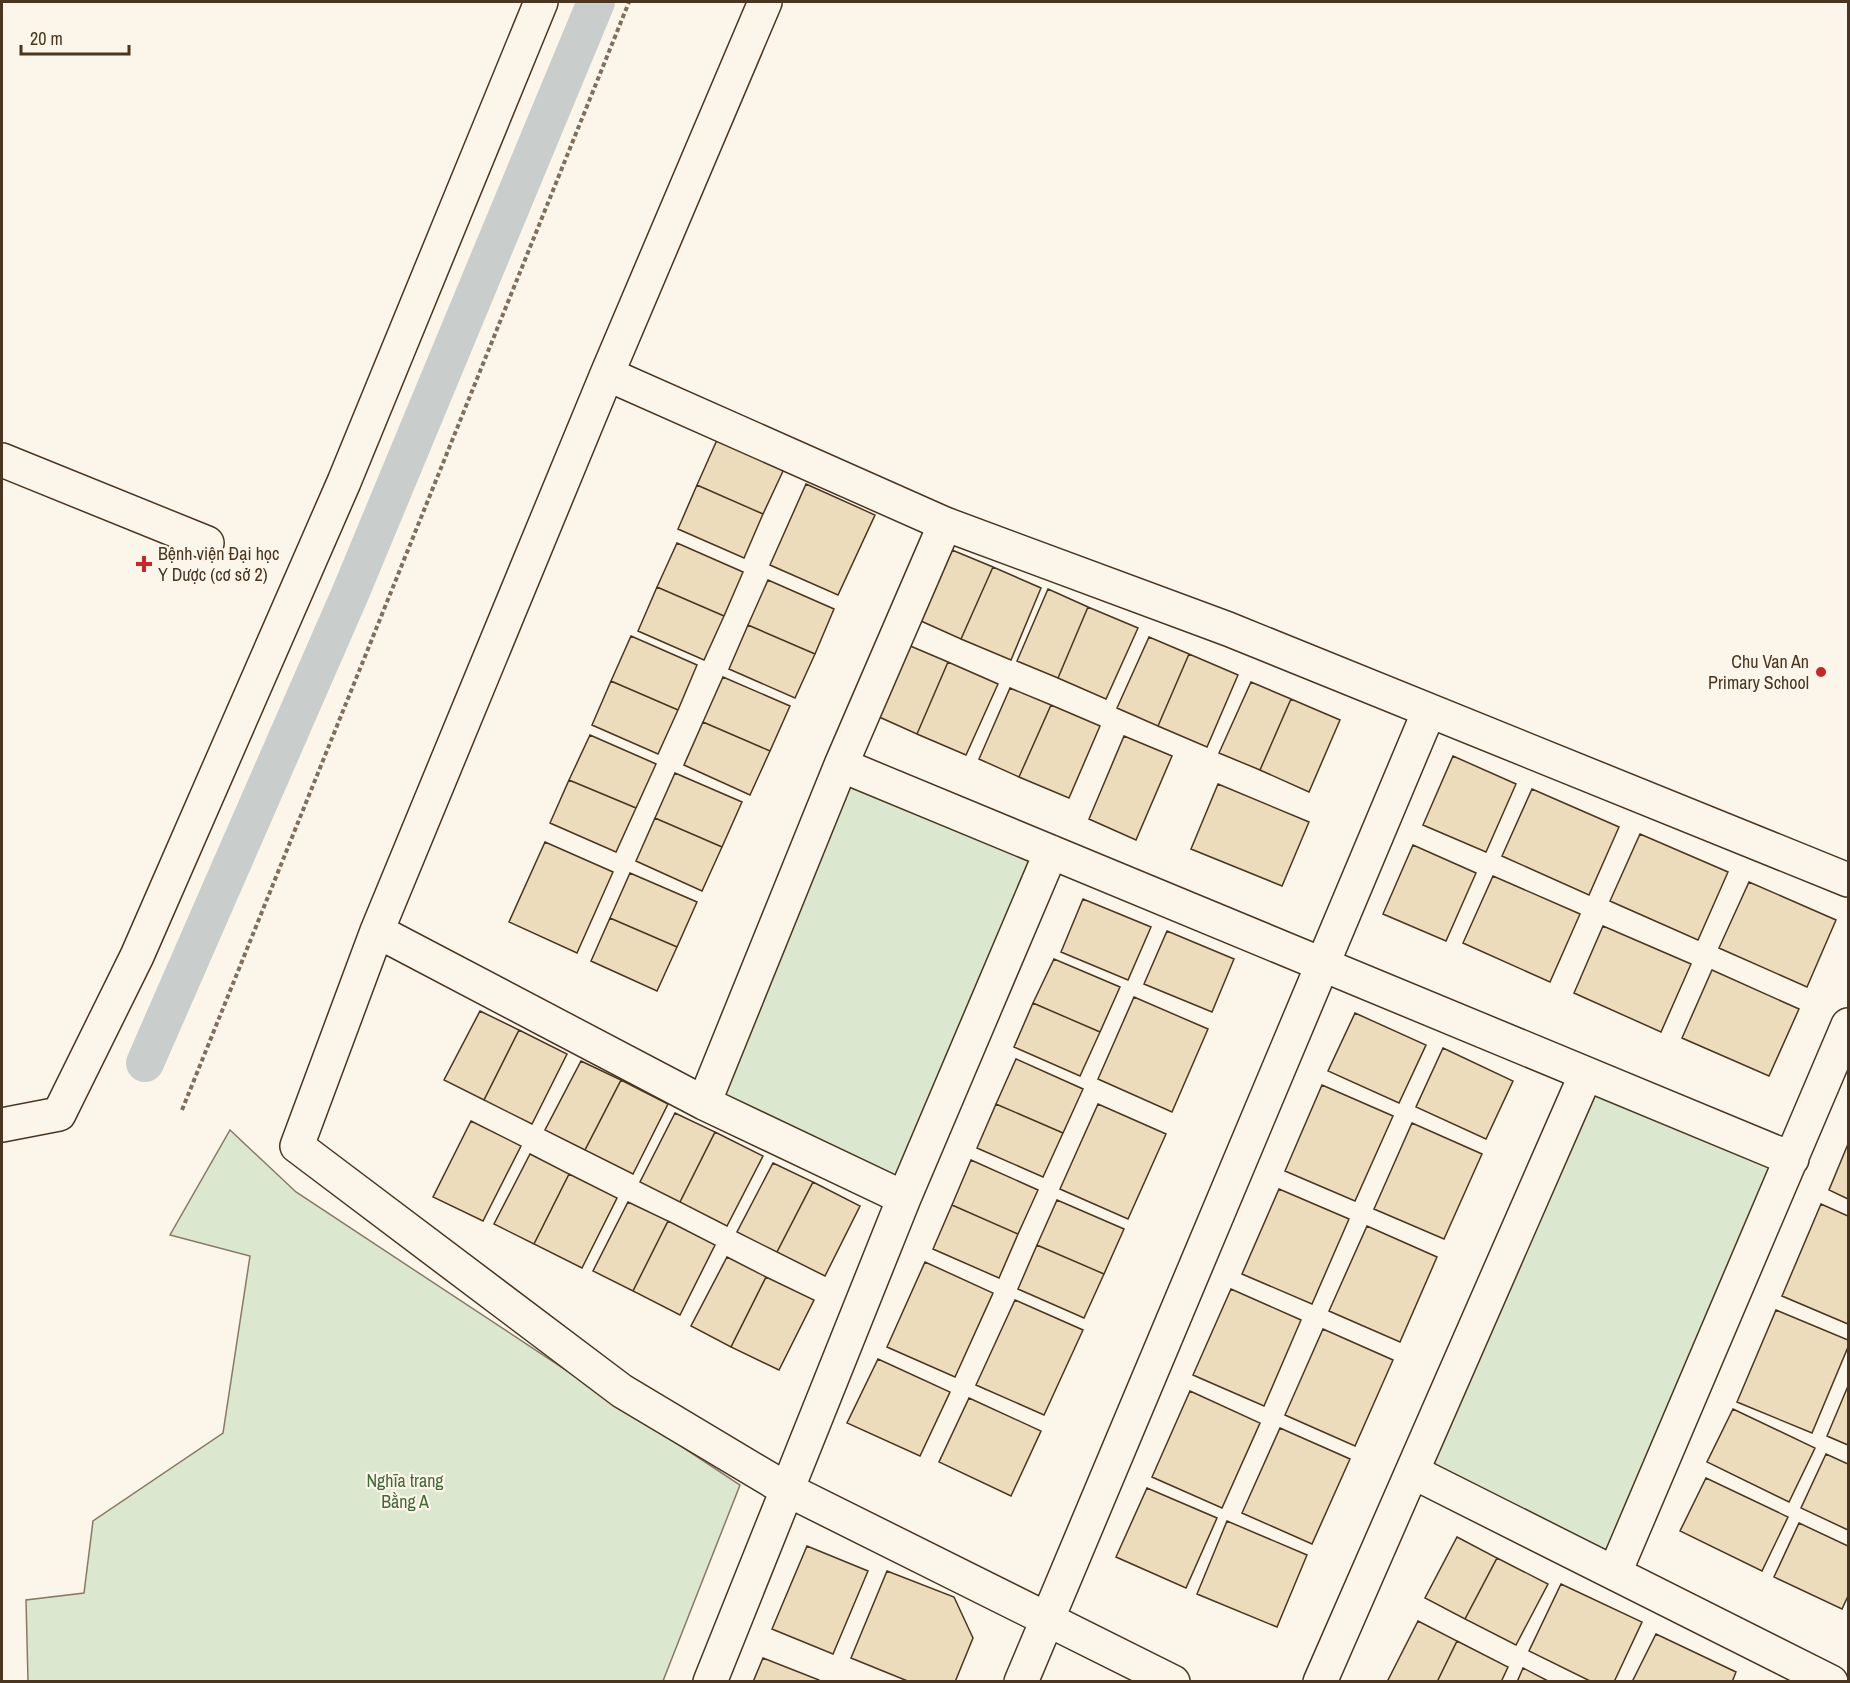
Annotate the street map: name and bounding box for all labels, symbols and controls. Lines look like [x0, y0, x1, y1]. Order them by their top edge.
scale bar [21, 18, 129, 56]
text: 20 m [30, 26, 63, 51]
place label: Bệnh viện Đại học Y Dược (cơ sở 2) [158, 541, 279, 587]
marker: Bệnh viện Đại học Y Dược (cơ sở 2) [135, 555, 153, 573]
place label: Chu Van An Primary School [1708, 649, 1809, 695]
marker: Chu Van An Primary School [1814, 665, 1828, 679]
park label: Nghĩa trang Bằng A [366, 1468, 444, 1514]

